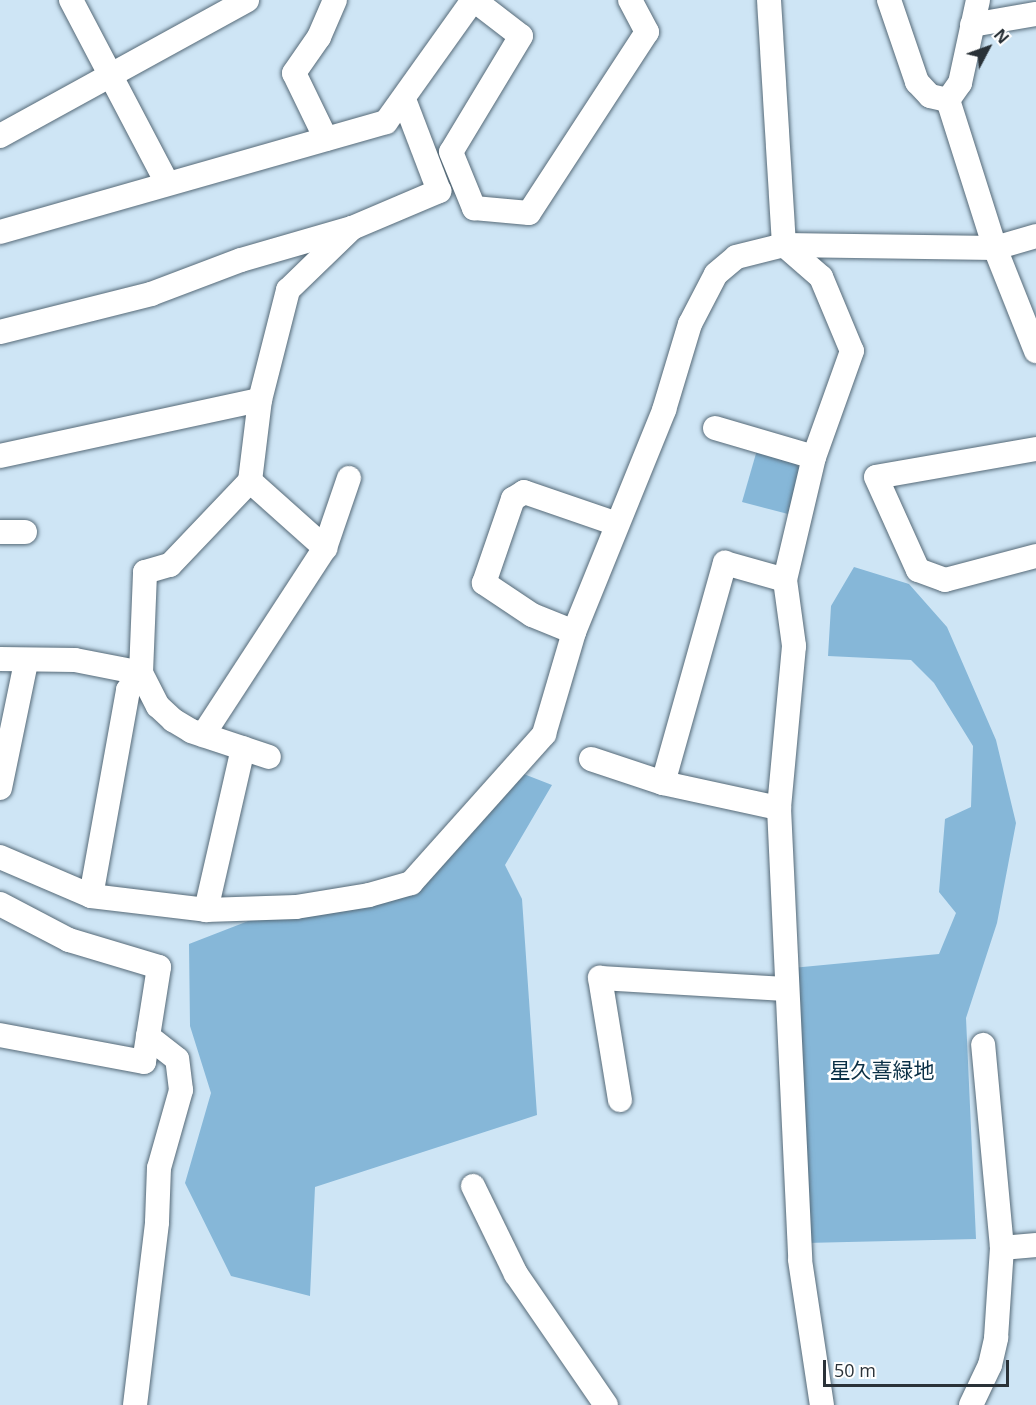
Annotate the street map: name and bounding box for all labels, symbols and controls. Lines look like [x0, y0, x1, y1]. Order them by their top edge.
north arrow [958, 18, 1018, 78]
text: N [989, 24, 1014, 48]
park label: 星久喜緑地 [830, 1057, 934, 1083]
scale bar [826, 1348, 1012, 1386]
text: 50 m [834, 1358, 876, 1382]

